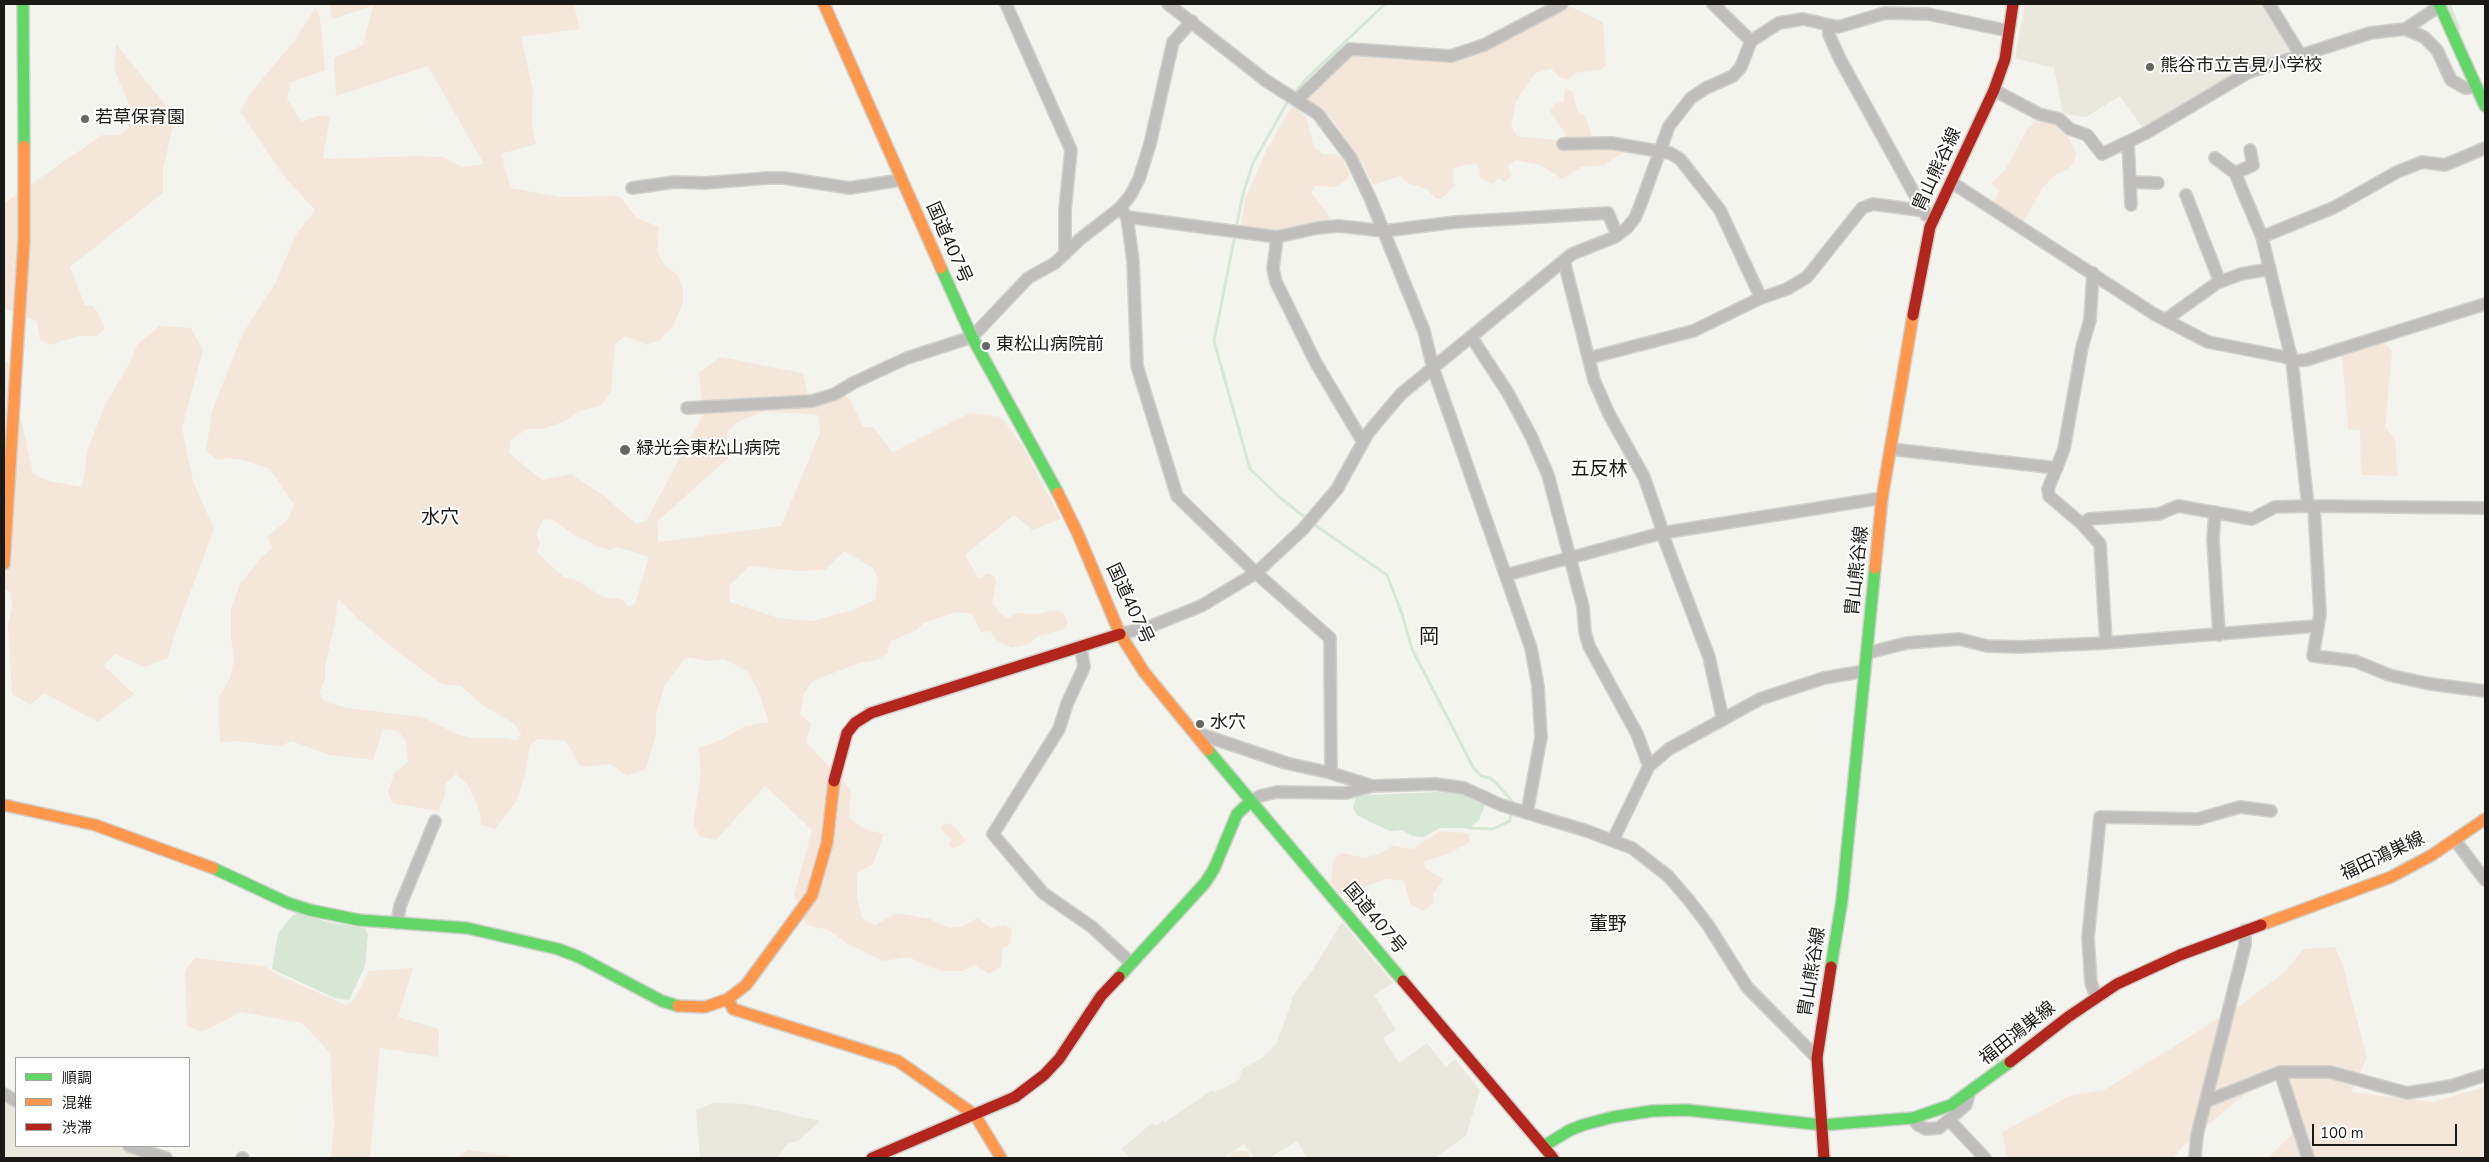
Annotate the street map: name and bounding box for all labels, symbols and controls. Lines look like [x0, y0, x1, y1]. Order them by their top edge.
place label: 熊谷市立吉見小学校 [2160, 56, 2322, 78]
marker: 熊谷市立吉見小学校 [2144, 61, 2156, 73]
place label: 若草保育園 [95, 108, 185, 130]
marker: 若草保育園 [79, 113, 91, 125]
street label: 胄山熊谷線 [1909, 125, 1967, 215]
street label: 国道407号 [921, 199, 975, 287]
place label: 東松山病院前 [996, 335, 1104, 357]
marker: 東松山病院前 [980, 340, 992, 352]
place label: 緑光会東松山病院 [636, 439, 780, 461]
marker: 緑光会東松山病院 [618, 443, 632, 457]
district label: 五反林 [1571, 459, 1627, 481]
district label: 水穴 [421, 507, 459, 529]
street label: 胄山熊谷線 [1843, 525, 1873, 617]
street label: 国道407号 [1101, 560, 1157, 648]
district label: 岡 [1419, 626, 1439, 650]
place label: 水穴 [1210, 713, 1246, 735]
marker: 水穴 [1194, 718, 1206, 730]
street label: 福田鴻巣線 [2338, 828, 2428, 886]
street label: 国道407号 [1338, 879, 1410, 959]
district label: 董野 [1589, 914, 1627, 936]
street label: 胄山熊谷線 [1795, 926, 1831, 1018]
street label: 福田鴻巣線 [1976, 998, 2060, 1070]
legend [15, 1057, 190, 1147]
text: 順調 [62, 1068, 92, 1088]
text: 混雑 [62, 1093, 92, 1113]
scale bar [2314, 1114, 2459, 1146]
text: 渋滞 [62, 1118, 92, 1138]
text: 100 m [2320, 1123, 2364, 1143]

